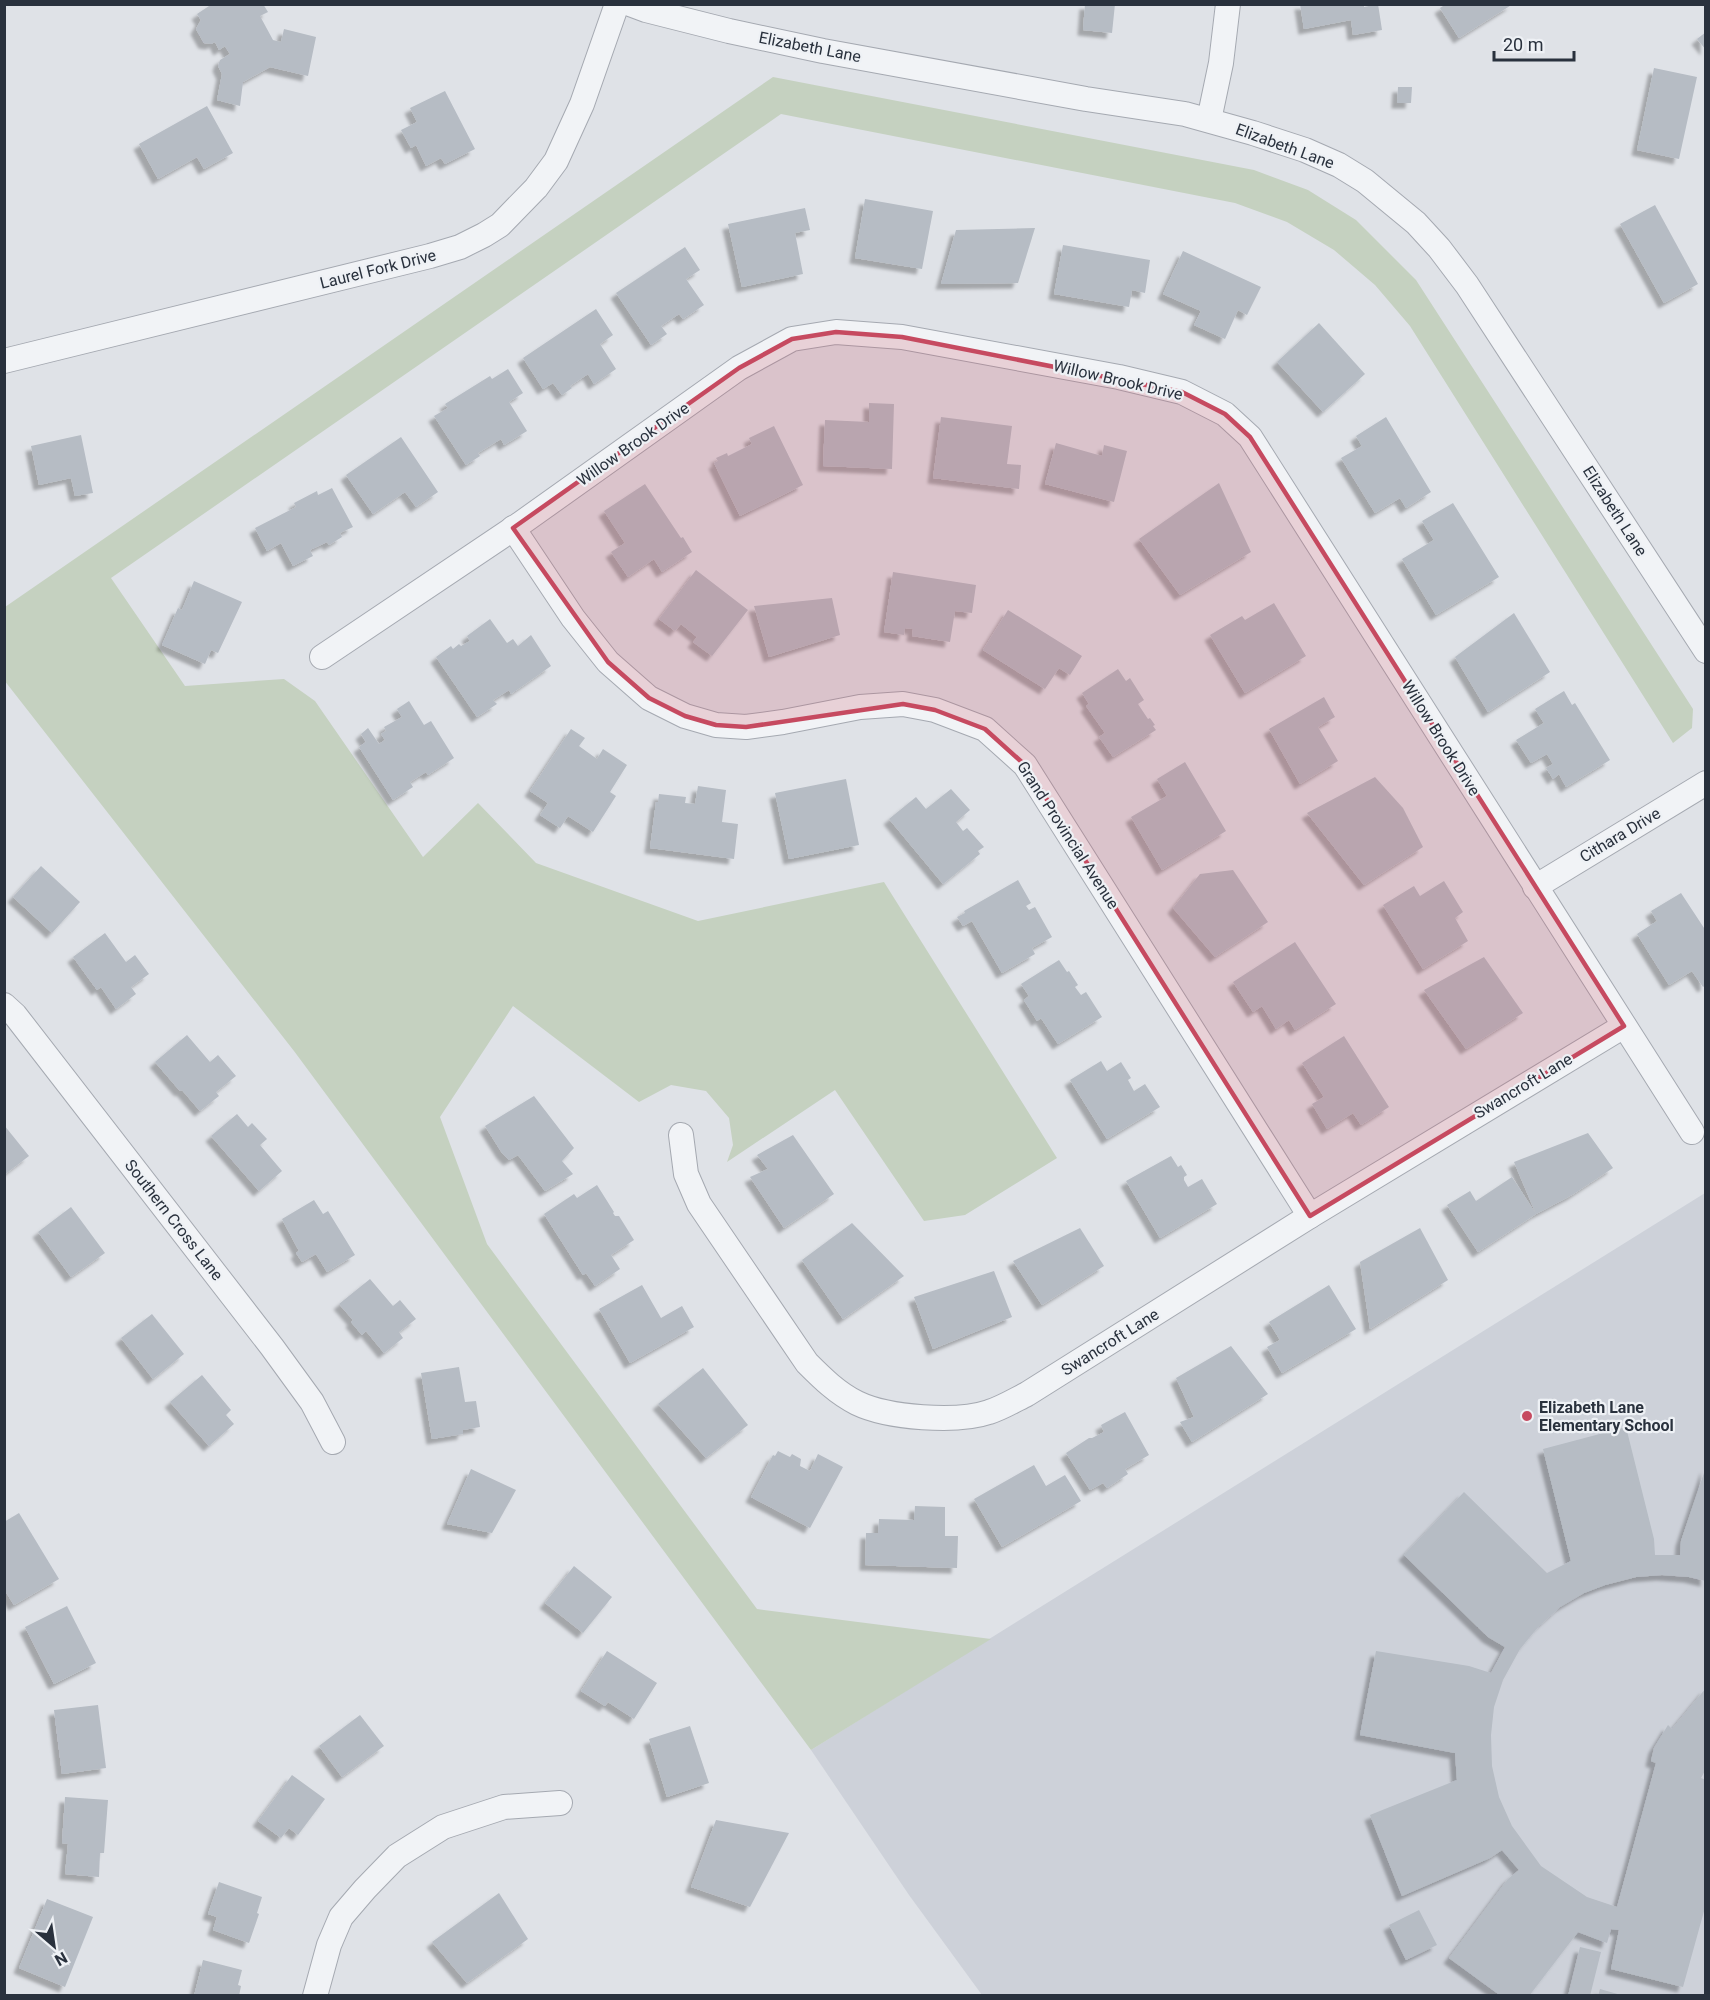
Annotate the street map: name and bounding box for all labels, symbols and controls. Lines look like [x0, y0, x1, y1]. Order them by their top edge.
scale bar [1494, 24, 1574, 62]
street label: Elizabeth Lane [757, 28, 863, 66]
text: 20 m [1503, 34, 1543, 55]
street label: Elizabeth Lane [1233, 119, 1337, 173]
street label: Laurel Fork Drive [318, 245, 438, 293]
street label: Willow Brook Drive [1051, 356, 1185, 404]
street label: Willow Brook Drive [573, 398, 693, 490]
street label: Elizabeth Lane [1579, 462, 1651, 560]
street label: Willow Brook Drive [1398, 677, 1484, 799]
street label: Grand Provincial Avenue [1013, 757, 1123, 913]
street label: Cithara Drive [1576, 803, 1664, 867]
street label: Swancroft Lane [1470, 1049, 1576, 1123]
street label: Southern Cross Lane [121, 1156, 227, 1284]
street label: Swancroft Lane [1058, 1304, 1162, 1380]
place label: Elizabeth Lane Elementary School [1539, 1398, 1674, 1435]
marker: Elizabeth Lane Elementary School [1520, 1409, 1534, 1423]
north arrow [24, 1916, 84, 1976]
text: N [51, 1948, 71, 1970]

